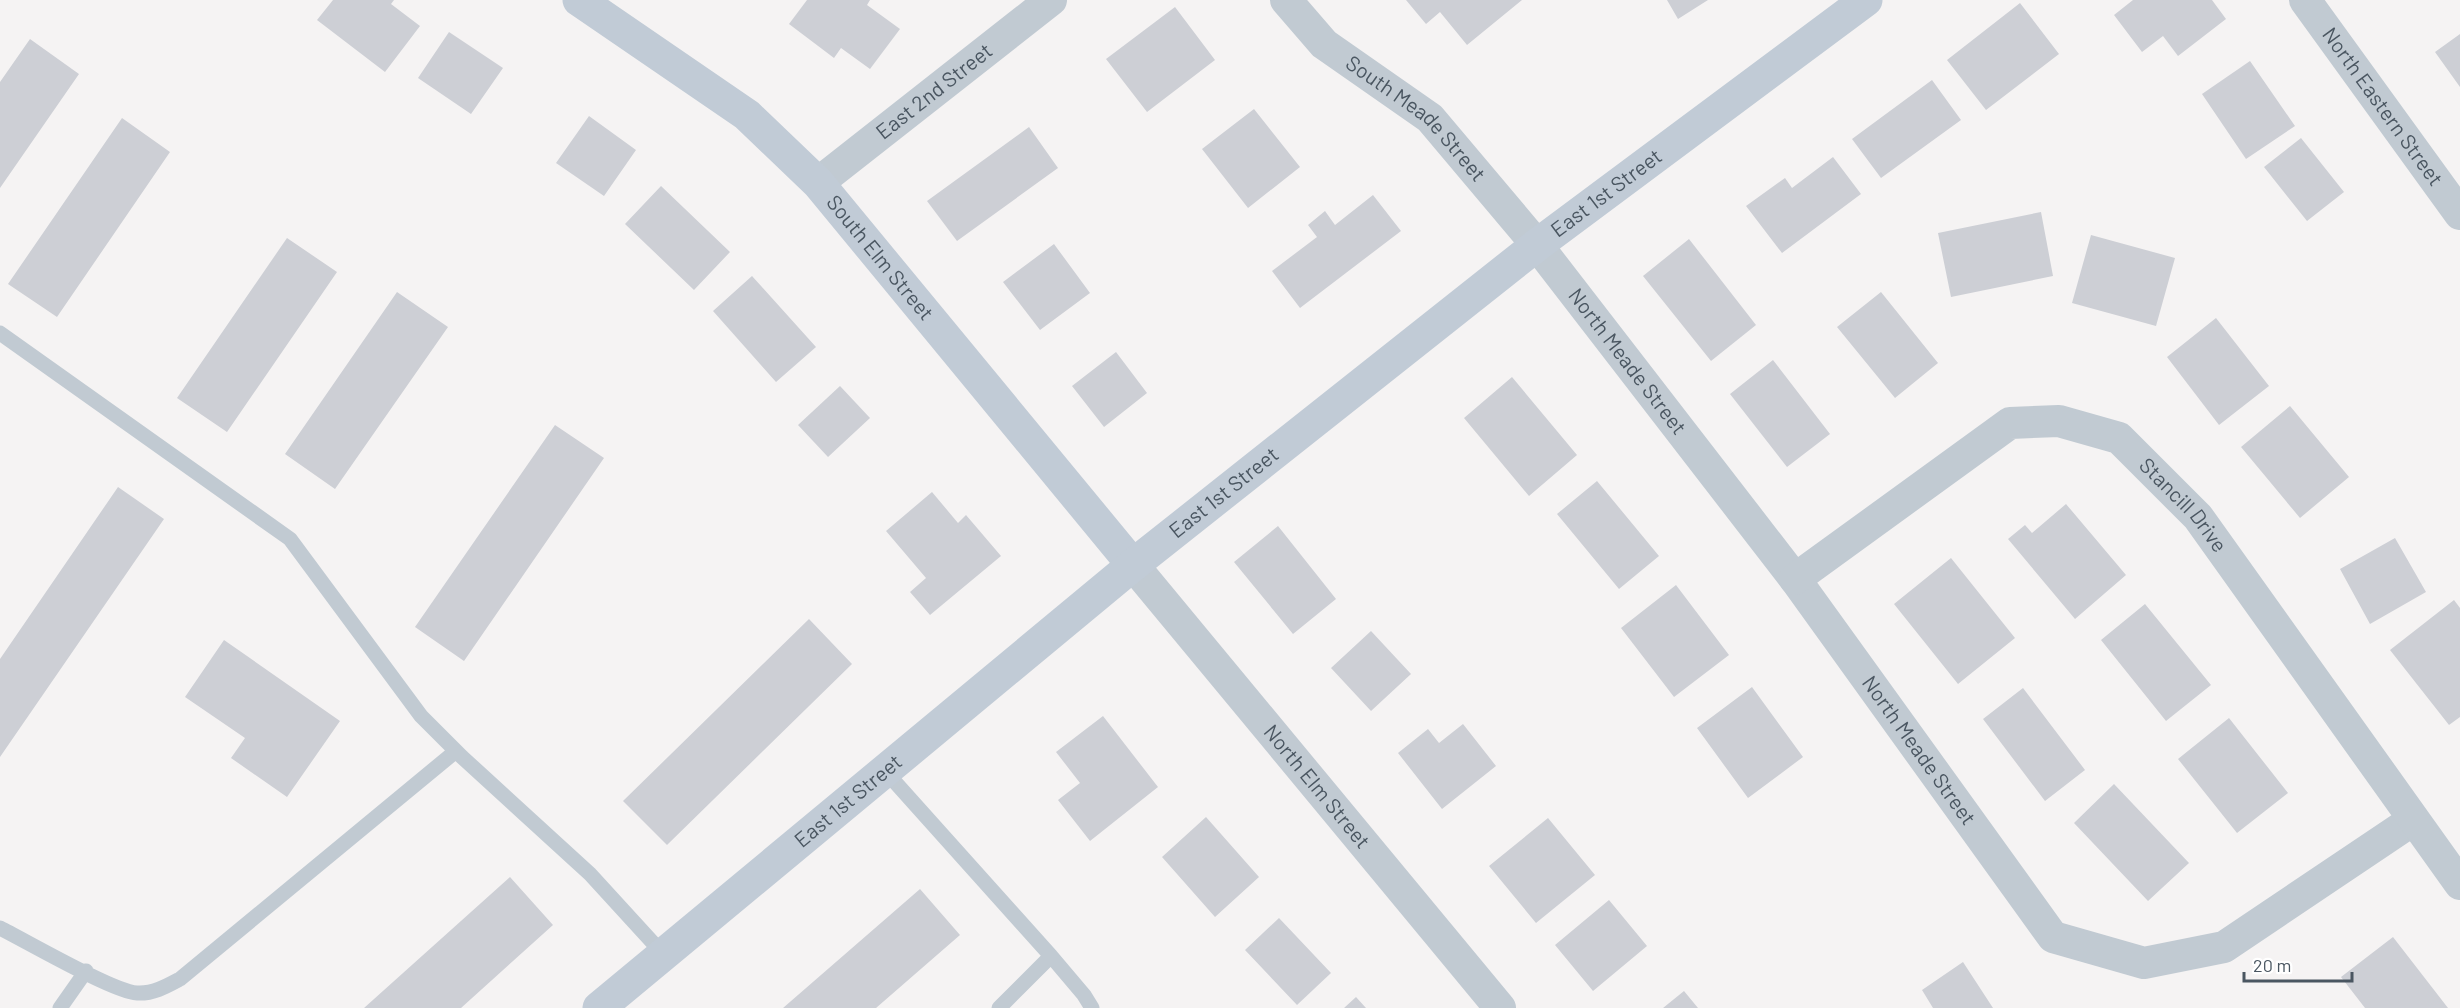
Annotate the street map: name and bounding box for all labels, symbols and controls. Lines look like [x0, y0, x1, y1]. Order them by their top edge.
street label: North Eastern Street [2318, 22, 2449, 190]
street label: East 2nd Street [870, 37, 997, 144]
street label: South Meade Street [1342, 49, 1492, 186]
street label: East 1st Street [1545, 142, 1666, 241]
street label: South Elm Street [822, 189, 940, 325]
street label: North Meade Street [1564, 283, 1693, 439]
street label: East 1st Street [1164, 441, 1283, 543]
street label: Stancill Drive [2135, 452, 2233, 556]
street label: North Meade Street [1858, 670, 1982, 829]
street label: North Elm Street [1259, 719, 1376, 853]
street label: East 1st Street [789, 748, 906, 852]
scale bar [2244, 945, 2352, 983]
text: 20 m [2253, 954, 2291, 976]

